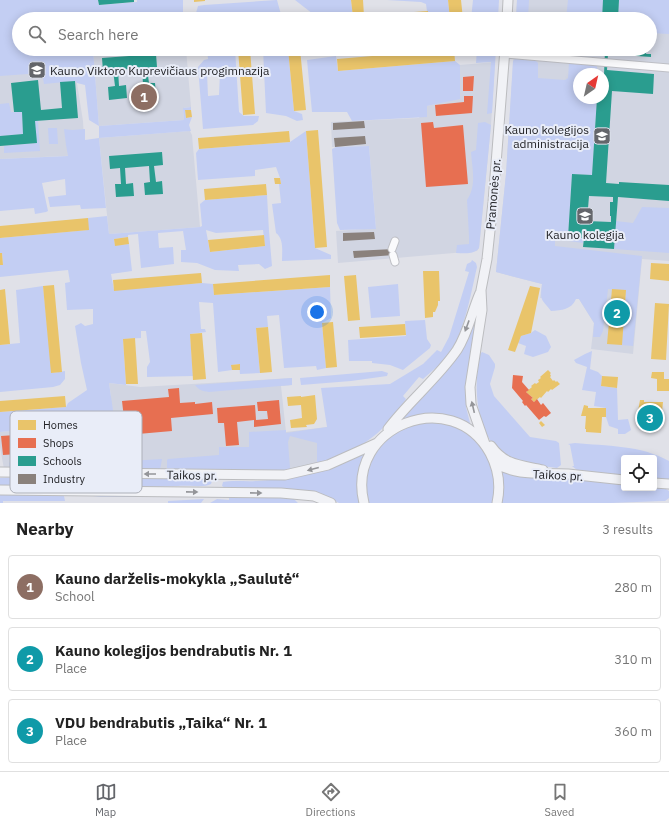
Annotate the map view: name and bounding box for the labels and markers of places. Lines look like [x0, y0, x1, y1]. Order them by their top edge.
school or university icon: Kauno Viktoro Kuprevičiaus progimnazija [27, 60, 47, 80]
place label: Kauno Viktoro Kuprevičiaus progimnazija [50, 63, 270, 78]
pin: 1 [131, 82, 157, 112]
place label: Kauno kolegijos administracija [504, 122, 590, 151]
school or university icon: Kauno kolegijos administracija [592, 126, 612, 146]
school or university icon: Kauno kolegija [575, 206, 595, 226]
place label: Kauno kolegija [546, 227, 625, 242]
pin: 2 [604, 298, 630, 328]
pin: 3 [637, 403, 663, 433]

